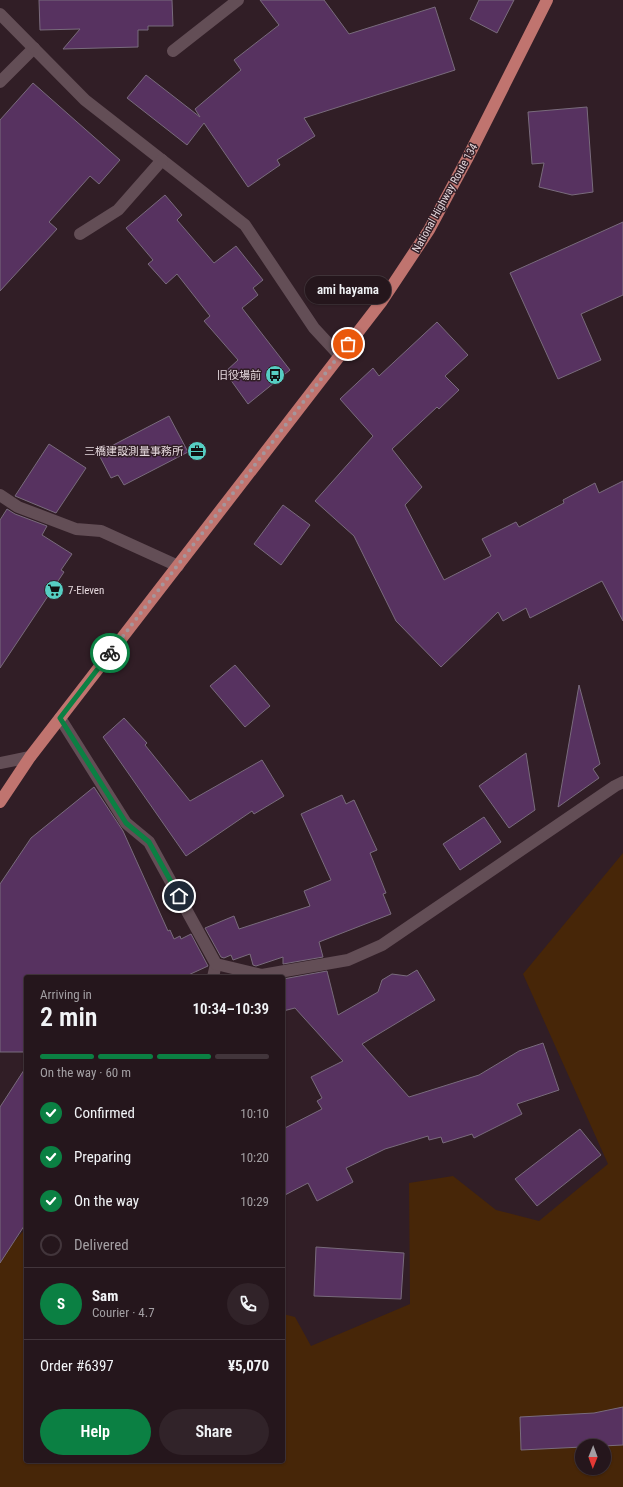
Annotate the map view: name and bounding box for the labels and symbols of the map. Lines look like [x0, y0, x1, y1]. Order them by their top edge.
street label: National Highway Route 134 [410, 141, 481, 255]
callout: ami hayama [305, 276, 391, 304]
pin [331, 327, 365, 361]
bus stop icon: 旧役場前 [264, 364, 286, 386]
place label: 旧役場前 [217, 369, 261, 382]
office icon: 三橋建設測量事務所 [186, 440, 208, 462]
place label: 三橋建設測量事務所 [84, 445, 184, 458]
supermarket icon: 7-Eleven [43, 579, 65, 601]
place label: 7-Eleven [68, 584, 104, 597]
courier [90, 633, 130, 673]
pin [162, 879, 196, 913]
north arrow [575, 1439, 611, 1475]

